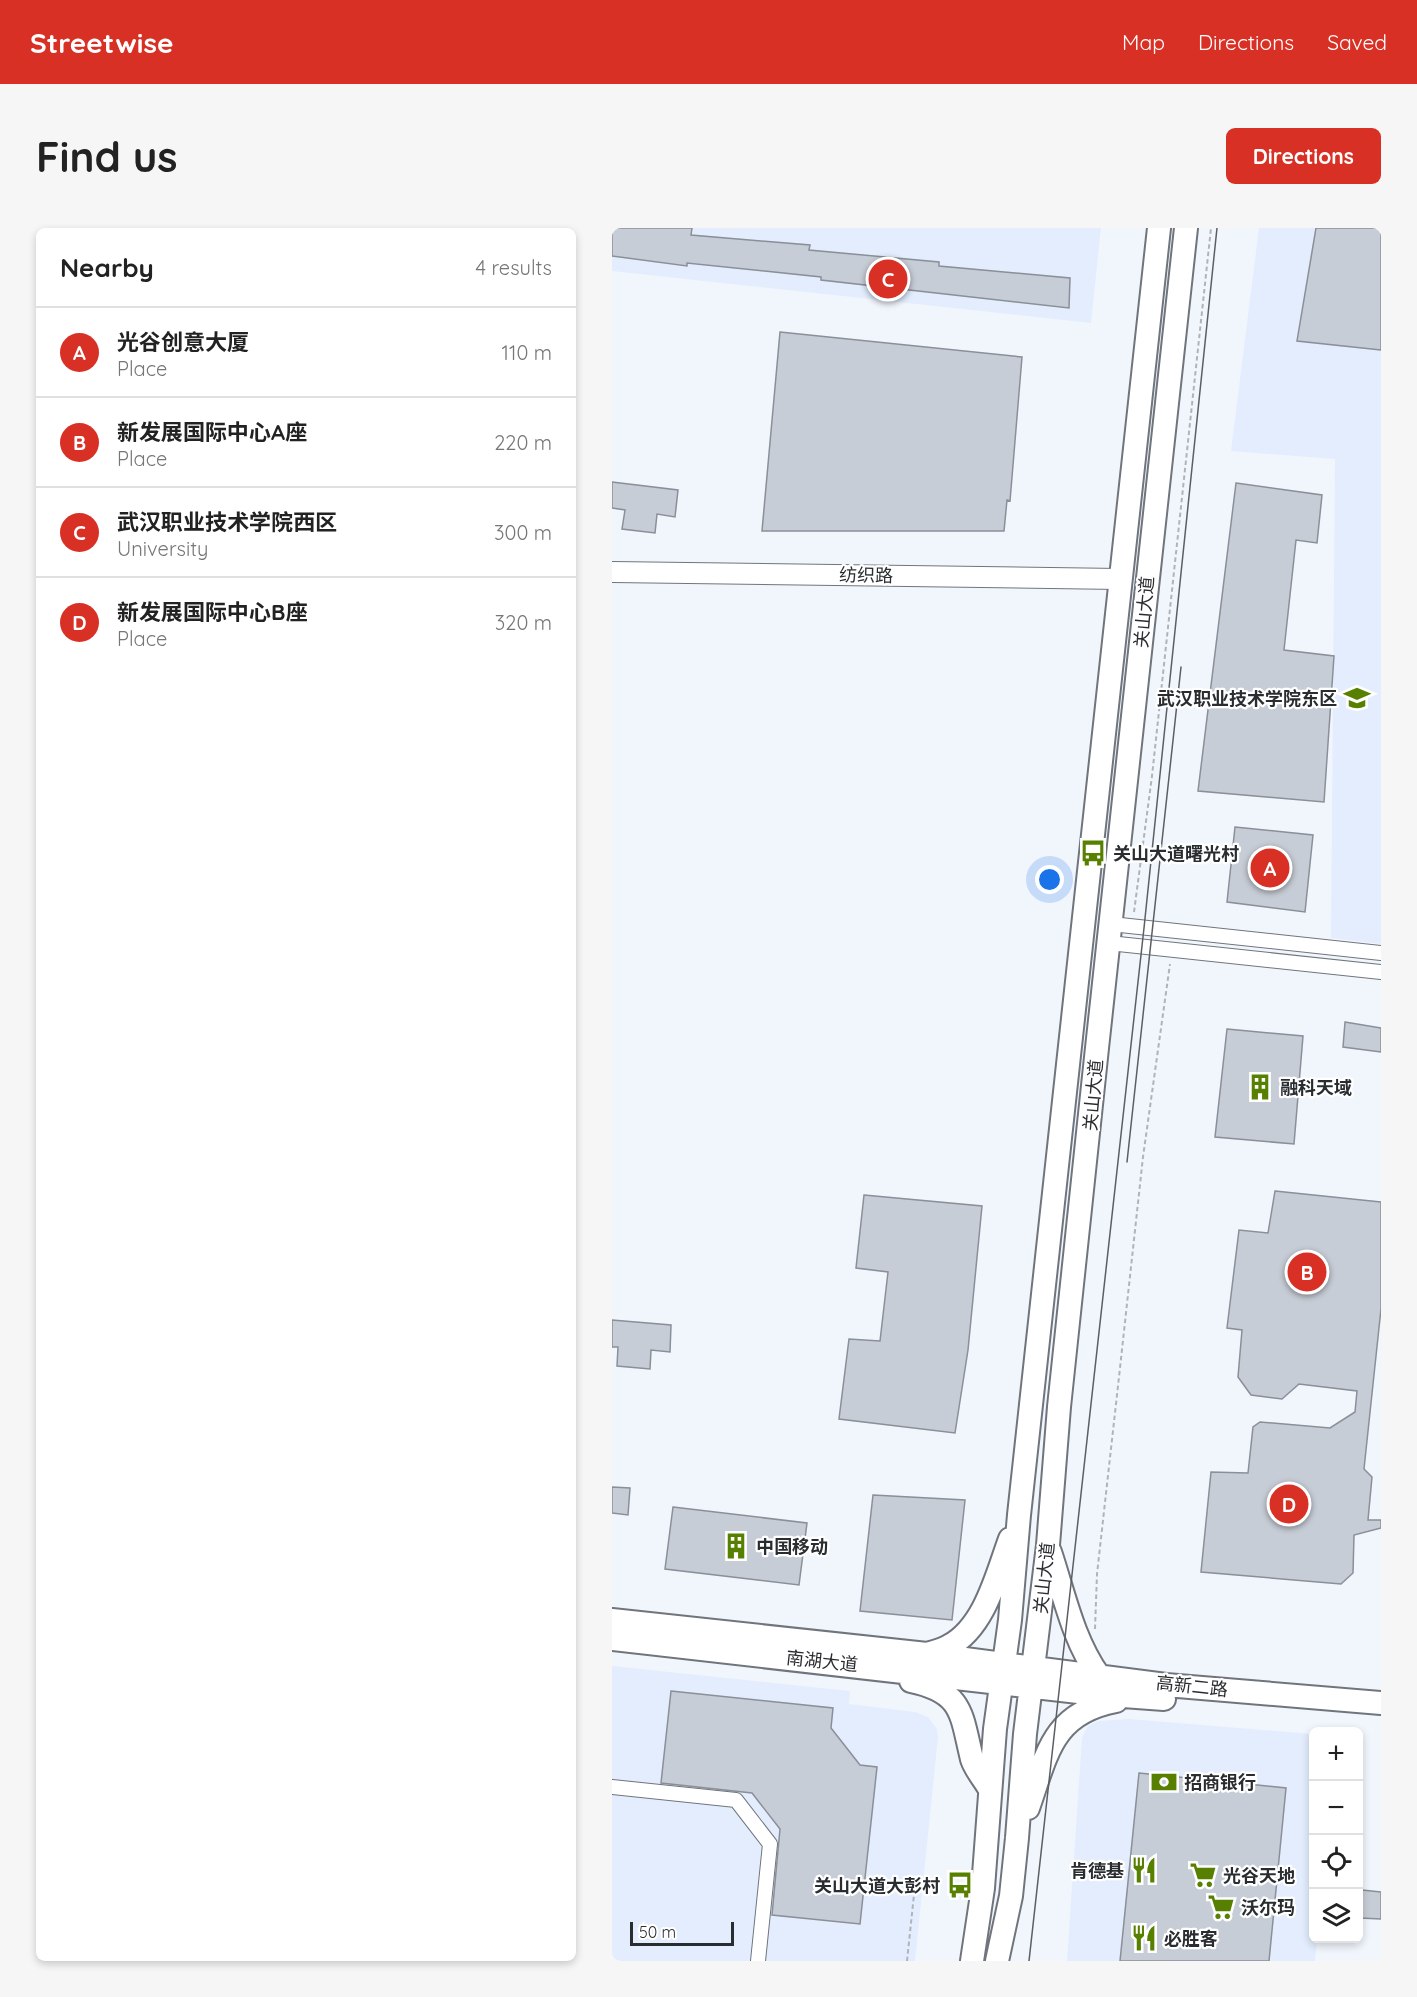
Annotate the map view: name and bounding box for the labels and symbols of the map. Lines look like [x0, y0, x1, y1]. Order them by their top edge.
pin: C [868, 256, 908, 302]
street label: 纺织路 [839, 563, 893, 587]
street label: 关山大道 [1129, 575, 1159, 649]
school or university icon: 武汉职业技术学院东区 [1342, 683, 1372, 713]
place label: 武汉职业技术学院东区 [1157, 687, 1337, 710]
bus stop icon: 关山大道曙光村 [1078, 838, 1108, 868]
place label: 关山大道曙光村 [1113, 842, 1239, 865]
pin: A [1250, 846, 1290, 890]
your location [1035, 865, 1064, 894]
street label: 关山大道 [1078, 1058, 1108, 1132]
building icon: 融科天域 [1245, 1072, 1275, 1102]
place label: 融科天域 [1280, 1076, 1352, 1099]
pin: B [1288, 1250, 1326, 1294]
pin: D [1270, 1482, 1308, 1526]
building icon: 中国移动 [721, 1531, 751, 1561]
place label: 中国移动 [756, 1535, 828, 1558]
street label: 关山大道 [1029, 1541, 1059, 1615]
street label: 南湖大道 [785, 1646, 859, 1676]
street label: 高新二路 [1155, 1671, 1229, 1701]
bank icon: 招商银行 [1149, 1767, 1179, 1797]
place label: 招商银行 [1184, 1771, 1256, 1794]
restaurant icon: 肯德基 [1129, 1855, 1159, 1885]
place label: 肯德基 [1070, 1859, 1124, 1882]
supermarket icon: 光谷天地 [1188, 1860, 1218, 1890]
place label: 光谷天地 [1223, 1864, 1295, 1887]
bus stop icon: 关山大道大彭村 [945, 1870, 975, 1900]
place label: 关山大道大彭村 [814, 1874, 940, 1897]
supermarket icon: 沃尔玛 [1206, 1892, 1236, 1922]
place label: 沃尔玛 [1241, 1896, 1295, 1919]
scale bar [630, 1919, 734, 1946]
restaurant icon: 必胜客 [1129, 1923, 1159, 1953]
place label: 必胜客 [1164, 1927, 1218, 1950]

